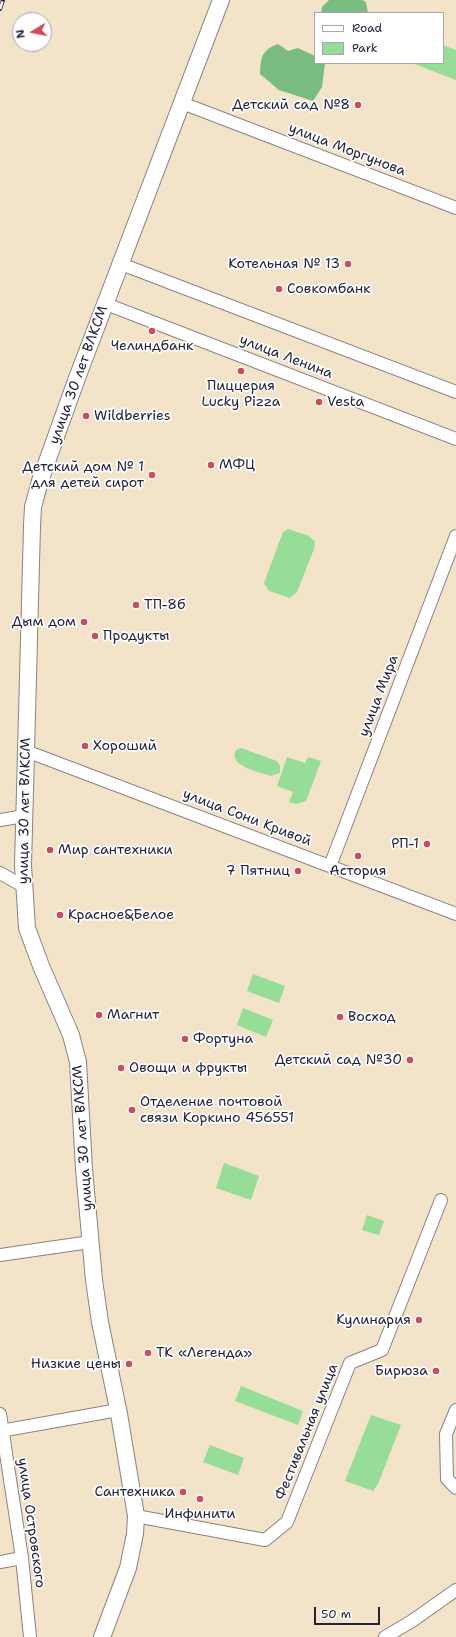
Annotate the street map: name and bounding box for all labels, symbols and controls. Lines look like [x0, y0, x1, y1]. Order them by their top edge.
north arrow [12, 12, 52, 52]
legend [314, 12, 444, 64]
text: Road [352, 20, 382, 36]
text: N [13, 28, 29, 40]
text: Park [352, 40, 378, 56]
place label: Детский сад №8 [232, 97, 350, 113]
marker: Детский сад №8 [353, 100, 363, 110]
street label: улица Моргунова [286, 120, 408, 180]
place label: Котельная № 13 [228, 256, 340, 272]
marker: Котельная № 13 [343, 259, 353, 269]
place label: Совкомбанк [287, 281, 371, 297]
marker: Совкомбанк [274, 284, 284, 294]
street label: улица 30 лет ВЛКСМ [46, 303, 112, 447]
marker: Челиндбанк [147, 326, 157, 336]
street label: улица Ленина [237, 332, 335, 382]
place label: Челиндбанк [111, 338, 193, 354]
marker: Пиццерия Lucky Pizza [236, 366, 246, 376]
place label: Пиццерия Lucky Pizza [202, 378, 280, 410]
place label: Vesta [327, 394, 364, 410]
marker: Vesta [314, 397, 324, 407]
place label: Wildberries [94, 408, 171, 424]
marker: Wildberries [81, 411, 91, 421]
place label: МФЦ [219, 457, 255, 473]
place label: Детский дом № 1 для детей сирот [22, 459, 144, 492]
marker: МФЦ [206, 460, 216, 470]
marker: Детский дом № 1 для детей сирот [147, 470, 157, 480]
place label: ТП-8б [144, 597, 185, 613]
marker: ТП-8б [131, 600, 141, 610]
place label: Дым дом [12, 614, 76, 630]
marker: Дым дом [79, 617, 89, 627]
place label: Продукты [103, 628, 170, 644]
marker: Продукты [90, 631, 100, 641]
street label: улица Мира [356, 653, 402, 739]
street label: улица 30 лет ВЛКСМ [15, 738, 35, 884]
place label: Хороший [93, 738, 157, 754]
marker: Хороший [80, 741, 90, 751]
street label: улица Сони Кривой [180, 786, 314, 850]
place label: РП-1 [391, 836, 419, 852]
marker: РП-1 [422, 839, 432, 849]
place label: Мир сантехники [58, 842, 173, 858]
marker: Мир сантехники [45, 845, 55, 855]
marker: Астория [353, 851, 363, 861]
place label: 7 Пятниц [226, 863, 290, 879]
place label: Астория [330, 863, 386, 879]
marker: 7 Пятниц [293, 866, 303, 876]
place label: Красное&Белое [68, 907, 174, 923]
marker: Красное&Белое [55, 910, 65, 920]
place label: Магнит [107, 1007, 159, 1023]
place label: Восход [348, 1009, 396, 1025]
marker: Магнит [94, 1010, 104, 1020]
marker: Восход [335, 1012, 345, 1022]
place label: Фортуна [193, 1031, 253, 1047]
marker: Фортуна [180, 1034, 190, 1044]
place label: Детский сад №30 [275, 1052, 402, 1068]
marker: Детский сад №30 [405, 1055, 415, 1065]
place label: Овощи и фрукты [129, 1060, 247, 1076]
marker: Овощи и фрукты [116, 1063, 126, 1073]
street label: улица 30 лет ВЛКСМ [70, 1064, 96, 1212]
place label: Отделение почтовой связи Коркино 456551 [140, 1094, 294, 1126]
marker: Отделение почтовой связи Коркино 456551 [127, 1105, 137, 1115]
place label: Кулинария [336, 1312, 411, 1328]
marker: Кулинария [414, 1315, 424, 1325]
place label: ТК «Легенда» [156, 1345, 252, 1361]
marker: ТК «Легенда» [143, 1348, 153, 1358]
place label: Низкие цены [31, 1356, 121, 1372]
marker: Низкие цены [124, 1359, 134, 1369]
street label: Фестивальная улица [272, 1361, 342, 1503]
place label: Бирюза [375, 1363, 428, 1379]
marker: Бирюза [431, 1366, 441, 1376]
street label: улица Островского [14, 1457, 48, 1589]
place label: Сантехника [94, 1484, 175, 1500]
marker: Сантехника [178, 1487, 188, 1497]
marker: Инфинити [195, 1494, 205, 1504]
place label: Инфинити [165, 1506, 235, 1522]
scale bar [316, 1599, 382, 1625]
text: 50 m [321, 1606, 351, 1622]

